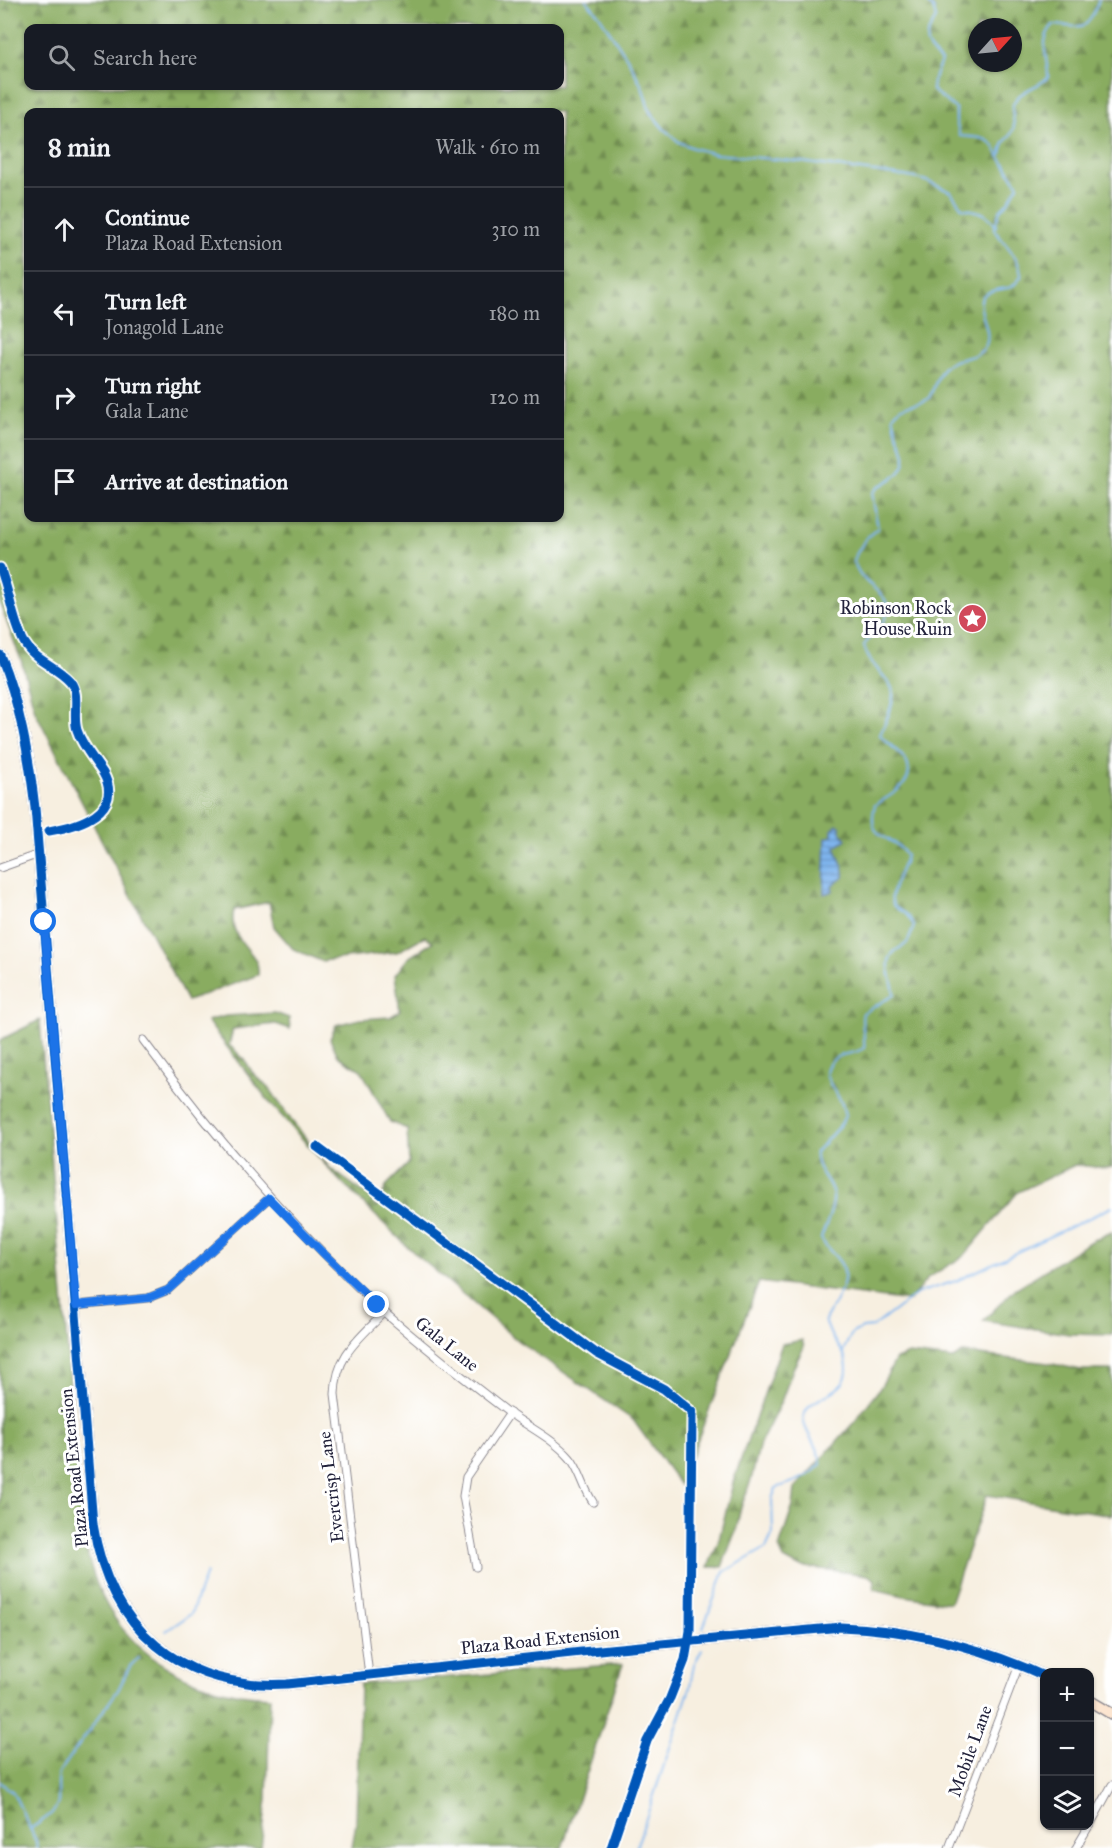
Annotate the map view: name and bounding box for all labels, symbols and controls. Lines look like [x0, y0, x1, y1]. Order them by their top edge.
north arrow [968, 18, 1022, 72]
search box [24, 24, 564, 90]
icon: search [45, 41, 78, 74]
text: Search here [93, 44, 197, 71]
text: 8 min [48, 131, 111, 163]
text: Walk · 610 m [435, 135, 540, 159]
text: Continue [105, 204, 190, 231]
icon: ahead [48, 213, 81, 246]
text: 310 m [491, 217, 540, 241]
text: Plaza Road Extension [105, 231, 282, 255]
text: Turn left [105, 288, 187, 315]
icon: left [48, 297, 81, 330]
text: 180 m [489, 301, 540, 325]
text: Jonagold Lane [105, 315, 224, 339]
text: Turn right [105, 372, 201, 399]
icon: right [48, 381, 81, 414]
text: 120 m [489, 385, 540, 409]
text: Gala Lane [105, 399, 189, 423]
icon: arrive [48, 465, 81, 498]
text: Arrive at destination [105, 468, 288, 495]
place label: Robinson Rock House Ruin [840, 597, 953, 640]
place icon: Robinson Rock House Ruin [957, 602, 989, 634]
route start [30, 908, 56, 934]
route end [363, 1291, 389, 1317]
street label: Gala Lane [411, 1312, 483, 1376]
street label: Plaza Road Extension [55, 1387, 93, 1549]
street label: Evercrisp Lane [313, 1430, 349, 1544]
street label: Plaza Road Extension [459, 1621, 621, 1659]
map controls [1040, 1668, 1094, 1830]
button: + [1040, 1668, 1094, 1722]
street label: Mobile Lane [943, 1702, 997, 1800]
button: − [1040, 1722, 1094, 1776]
button: layers [1040, 1776, 1094, 1830]

